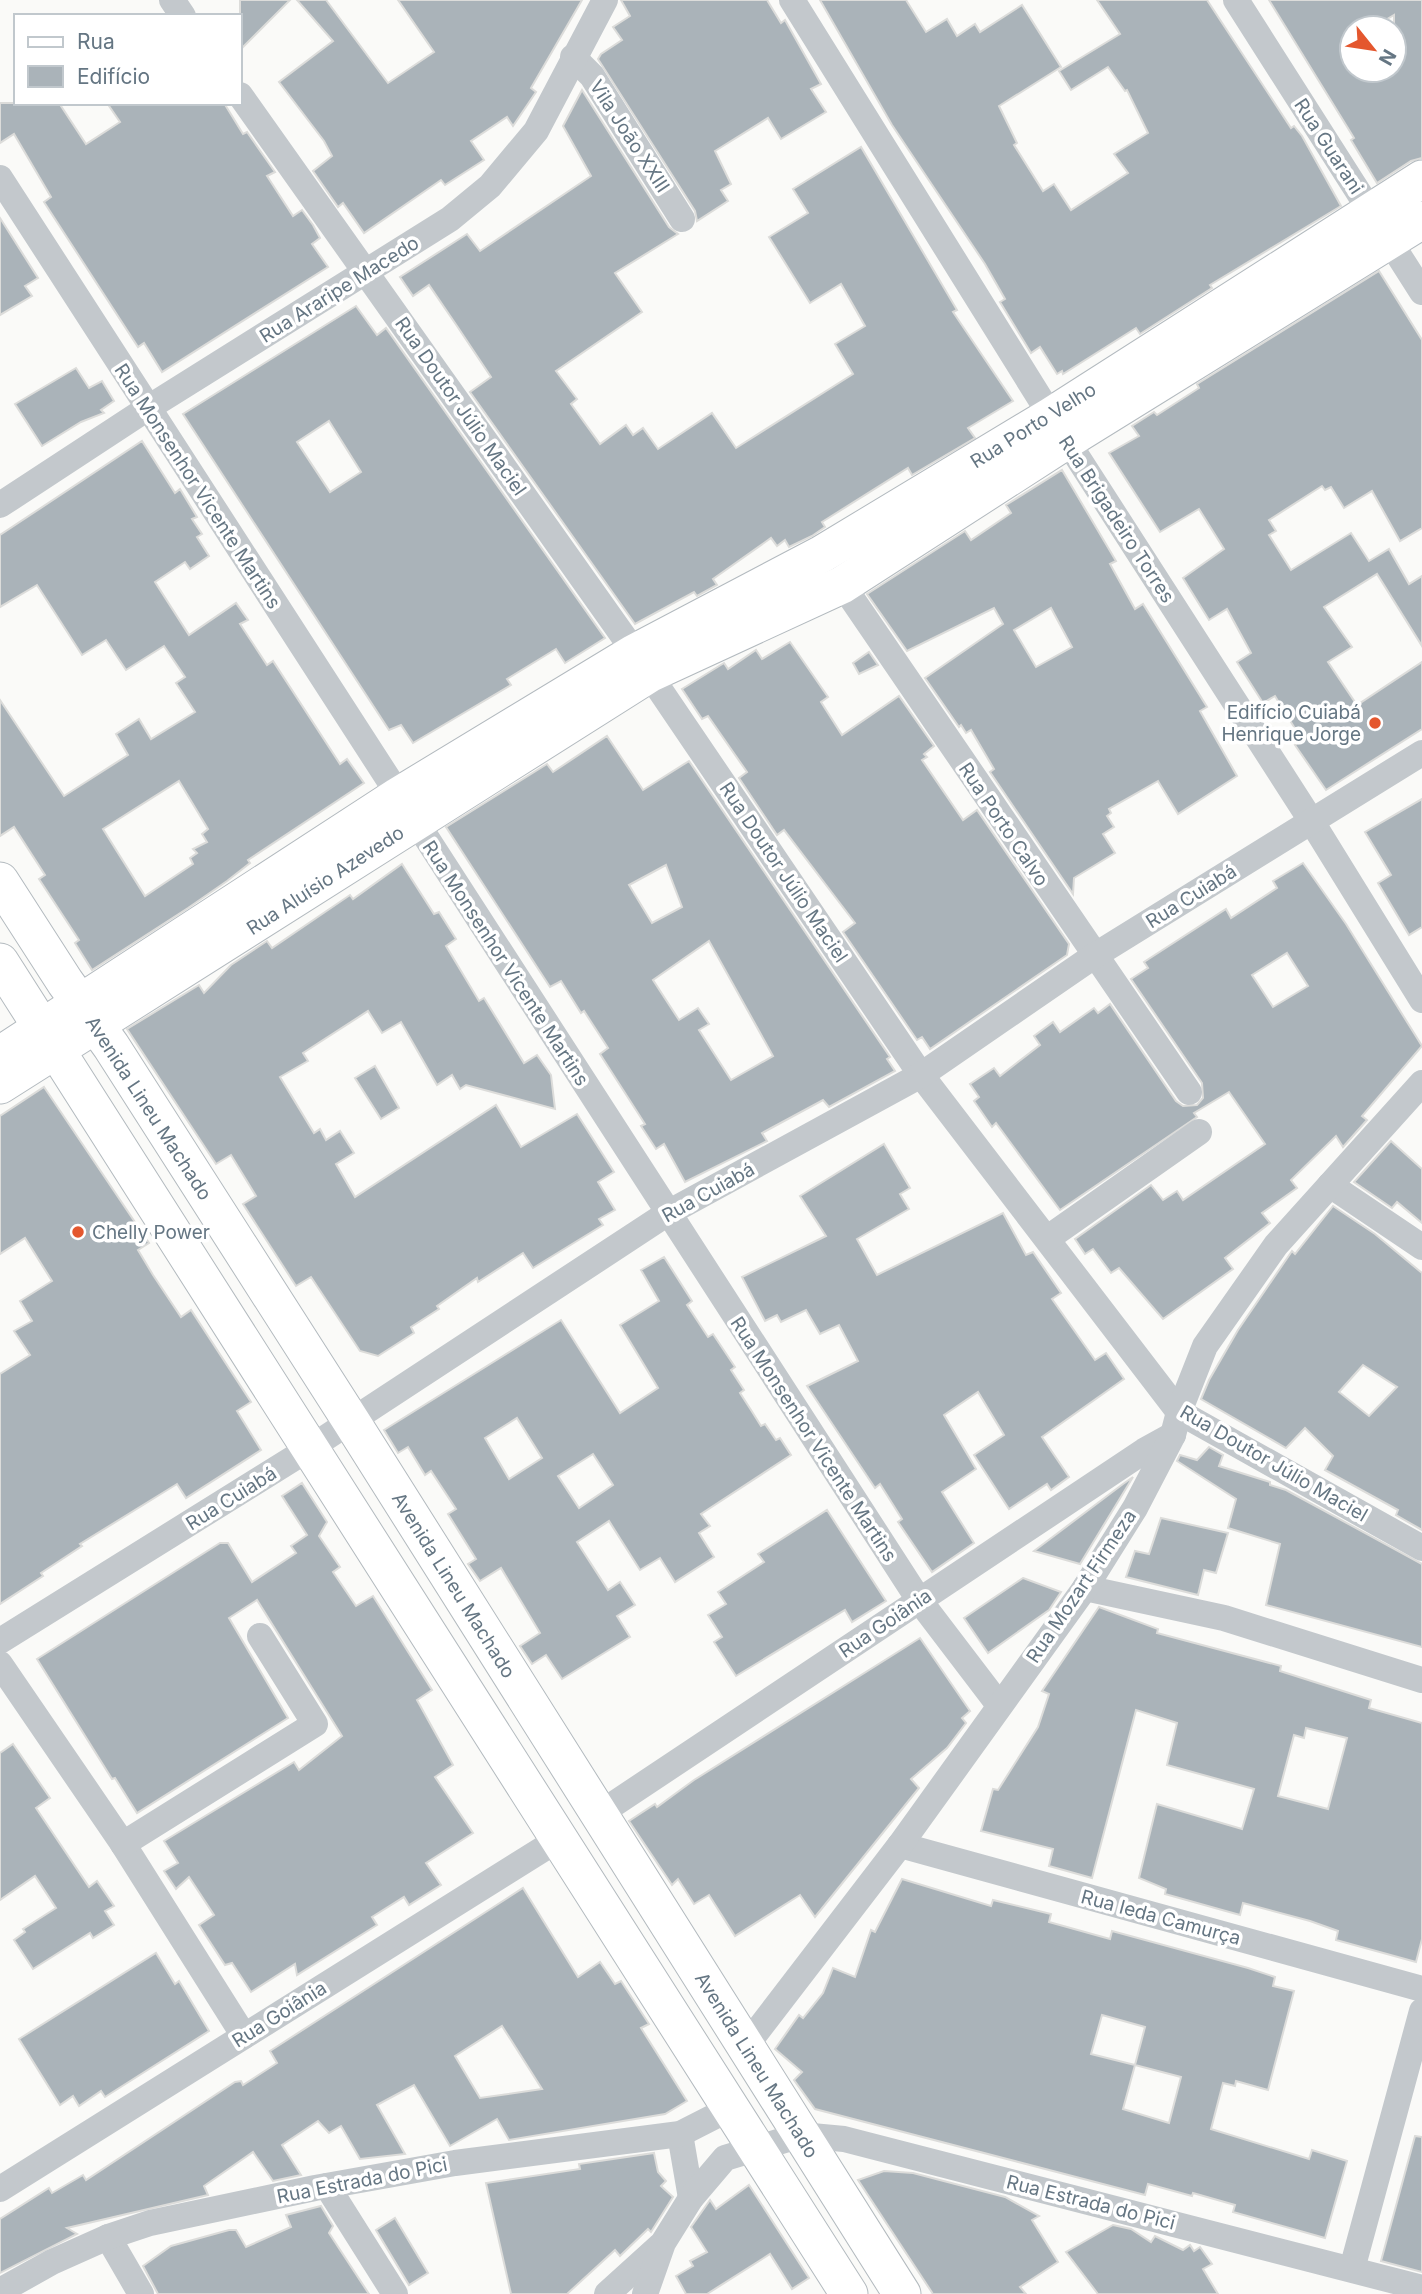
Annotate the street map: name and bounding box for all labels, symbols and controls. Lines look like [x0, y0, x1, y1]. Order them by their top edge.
legend [14, 14, 242, 105]
north arrow [1338, 14, 1408, 84]
text: Rua [77, 29, 115, 54]
text: N [1374, 45, 1401, 69]
text: Edifício [77, 64, 150, 89]
street label: Vila João XXIII [585, 76, 674, 197]
street label: Rua Guarani [1289, 94, 1368, 198]
street label: Rua Araripe Macedo [255, 231, 423, 348]
street label: Rua Doutor Júlio Maciel [390, 313, 531, 500]
street label: Rua Monsenhor Vicente Martins [110, 359, 285, 613]
street label: Rua Porto Velho [966, 378, 1100, 473]
street label: Rua Brigadeiro Torres [1054, 431, 1179, 607]
place label: Edifício Cuiabá Henrique Jorge [1221, 701, 1361, 746]
marker: Edifício Cuiabá Henrique Jorge [1367, 715, 1383, 731]
street label: Rua Porto Calvo [954, 758, 1053, 890]
street label: Rua Doutor Júlio Maciel [715, 778, 853, 967]
street label: Rua Aluísio Azevedo [242, 821, 408, 940]
street label: Rua Monsenhor Vicente Martins [418, 836, 593, 1090]
street label: Rua Cuiabá [1142, 860, 1241, 933]
street label: Avenida Lineu Machado [81, 1012, 217, 1204]
street label: Rua Cuiabá [658, 1158, 759, 1227]
place label: Chelly Power [92, 1221, 210, 1244]
marker: Chelly Power [70, 1224, 86, 1240]
street label: Rua Monsenhor Vicente Martins [726, 1312, 901, 1566]
street label: Rua Doutor Júlio Maciel [1176, 1400, 1372, 1527]
street label: Rua Cuiabá [182, 1462, 281, 1535]
street label: Avenida Lineu Machado [387, 1488, 520, 1682]
street label: Rua Mozart Firmeza [1022, 1505, 1141, 1667]
street label: Rua Goiânia [835, 1584, 936, 1663]
street label: Rua Ieda Camurça [1079, 1885, 1243, 1950]
street label: Avenida Lineu Machado [690, 1968, 823, 2162]
street label: Rua Goiânia [228, 1976, 331, 2052]
street label: Rua Estrada do Pici [275, 2153, 449, 2208]
street label: Rua Estrada do Pici [1004, 2170, 1178, 2235]

